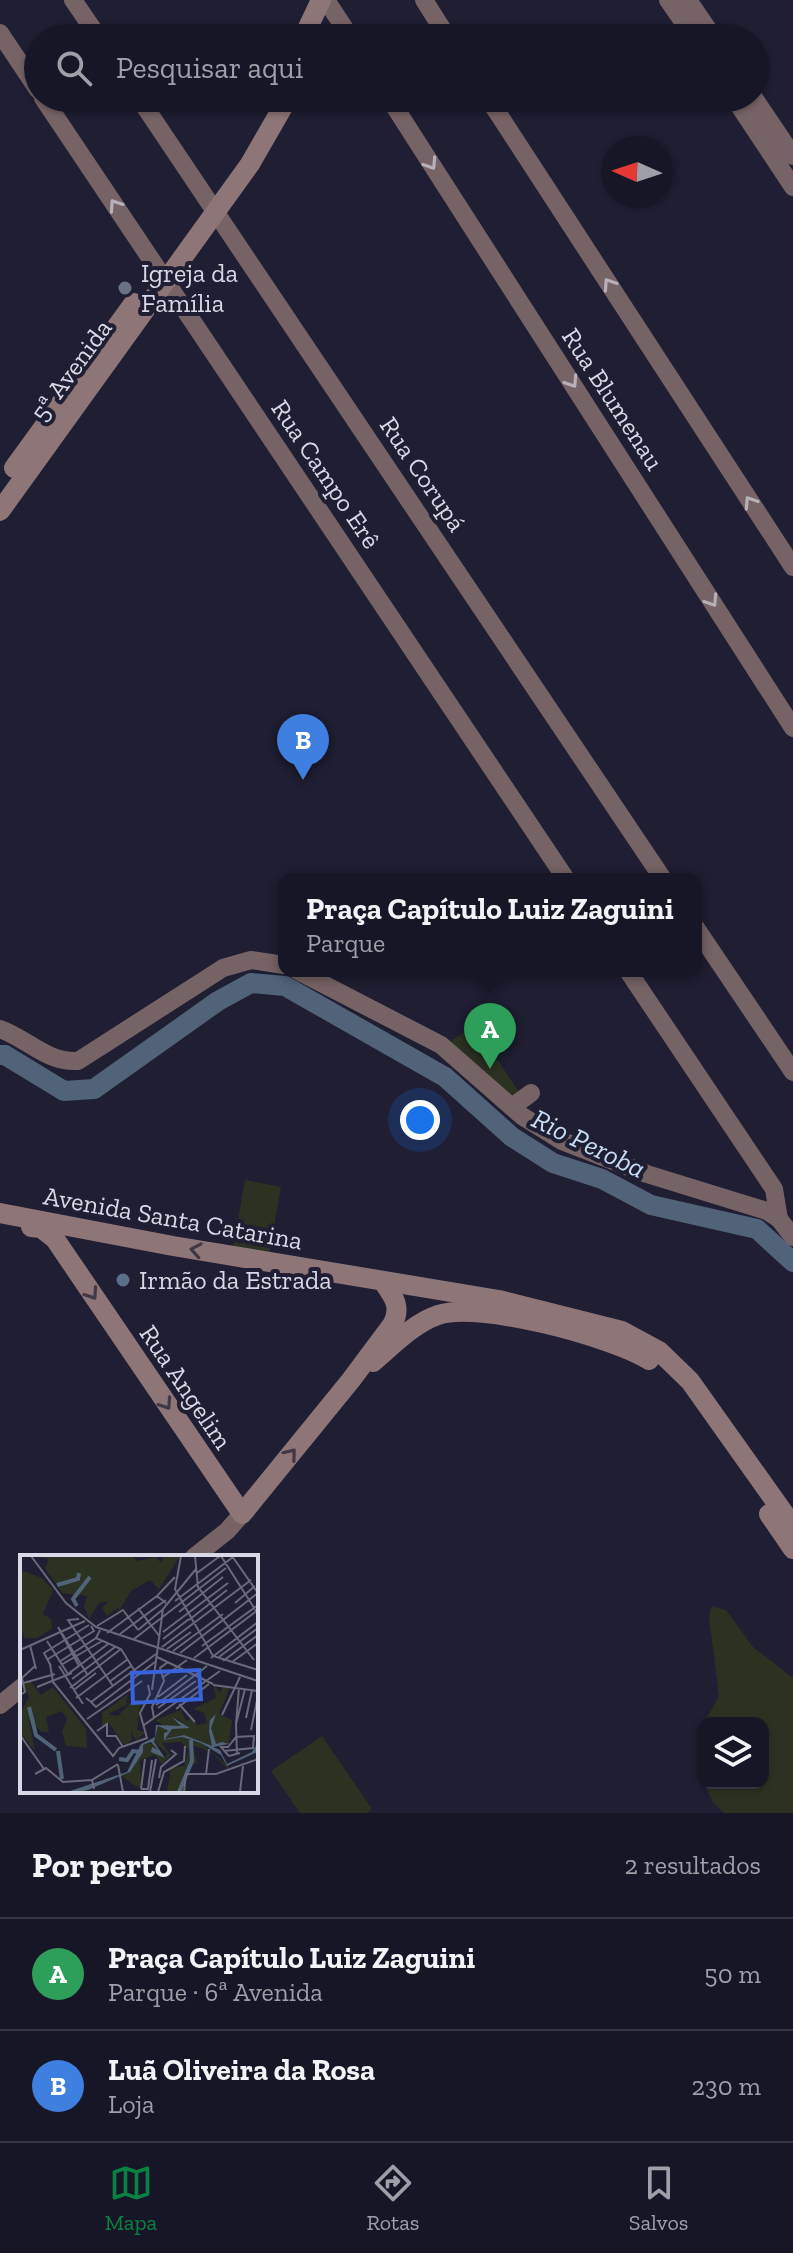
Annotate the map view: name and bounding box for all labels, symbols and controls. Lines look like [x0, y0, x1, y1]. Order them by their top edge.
search box [24, 24, 769, 112]
icon: search [52, 46, 96, 90]
text: Pesquisar aqui [116, 50, 303, 86]
north arrow [601, 136, 673, 208]
one-way arrow [422, 155, 437, 169]
one-way arrow [110, 199, 125, 214]
place label: Igreja da Família [141, 257, 238, 319]
one-way arrow [603, 278, 618, 292]
marker: Igreja da Família [116, 279, 134, 297]
street label: 5ª Avenida [23, 313, 119, 427]
street label: Rua Blumenau [555, 322, 671, 476]
one-way arrow [562, 374, 577, 388]
street label: Rua Campo Erê [264, 393, 388, 555]
street label: Rua Corupá [373, 411, 473, 538]
one-way arrow [745, 496, 760, 510]
one-way arrow [702, 592, 717, 607]
pin: B [277, 714, 329, 780]
popup [278, 873, 702, 977]
text: Praça Capítulo Luiz Zaguini [306, 891, 674, 927]
text: Parque [306, 927, 385, 959]
pin: A [464, 1003, 516, 1069]
your location [400, 1100, 440, 1140]
water label: Rio Peroba [527, 1102, 651, 1185]
street label: Avenida Santa Catarina [41, 1179, 305, 1257]
one-way arrow [190, 1243, 203, 1260]
place label: Irmão da Estrada [139, 1264, 332, 1296]
marker: Irmão da Estrada [114, 1271, 132, 1289]
one-way arrow [82, 1286, 97, 1300]
street label: Rua Angelim [133, 1319, 240, 1456]
one-way arrow [156, 1395, 171, 1409]
one-way arrow [281, 1449, 296, 1463]
inset map [20, 1555, 258, 1793]
map controls [697, 1717, 769, 1789]
button: layers [697, 1717, 769, 1789]
text: Por perto [32, 1845, 172, 1886]
text: 2 resultados [624, 1849, 761, 1881]
text: Praça Capítulo Luiz Zaguini [108, 1940, 475, 1976]
text: A [49, 1958, 67, 1990]
text: 50 m [704, 1958, 761, 1990]
text: Parque · 6ª Avenida [108, 1976, 323, 2008]
text: Luã Oliveira da Rosa [108, 2052, 375, 2088]
text: B [50, 2070, 66, 2102]
text: 230 m [692, 2070, 761, 2102]
text: Loja [108, 2088, 155, 2120]
tab: Mapa [105, 2161, 157, 2236]
tab: Rotas [366, 2161, 419, 2236]
tab: Salvos [629, 2161, 688, 2236]

